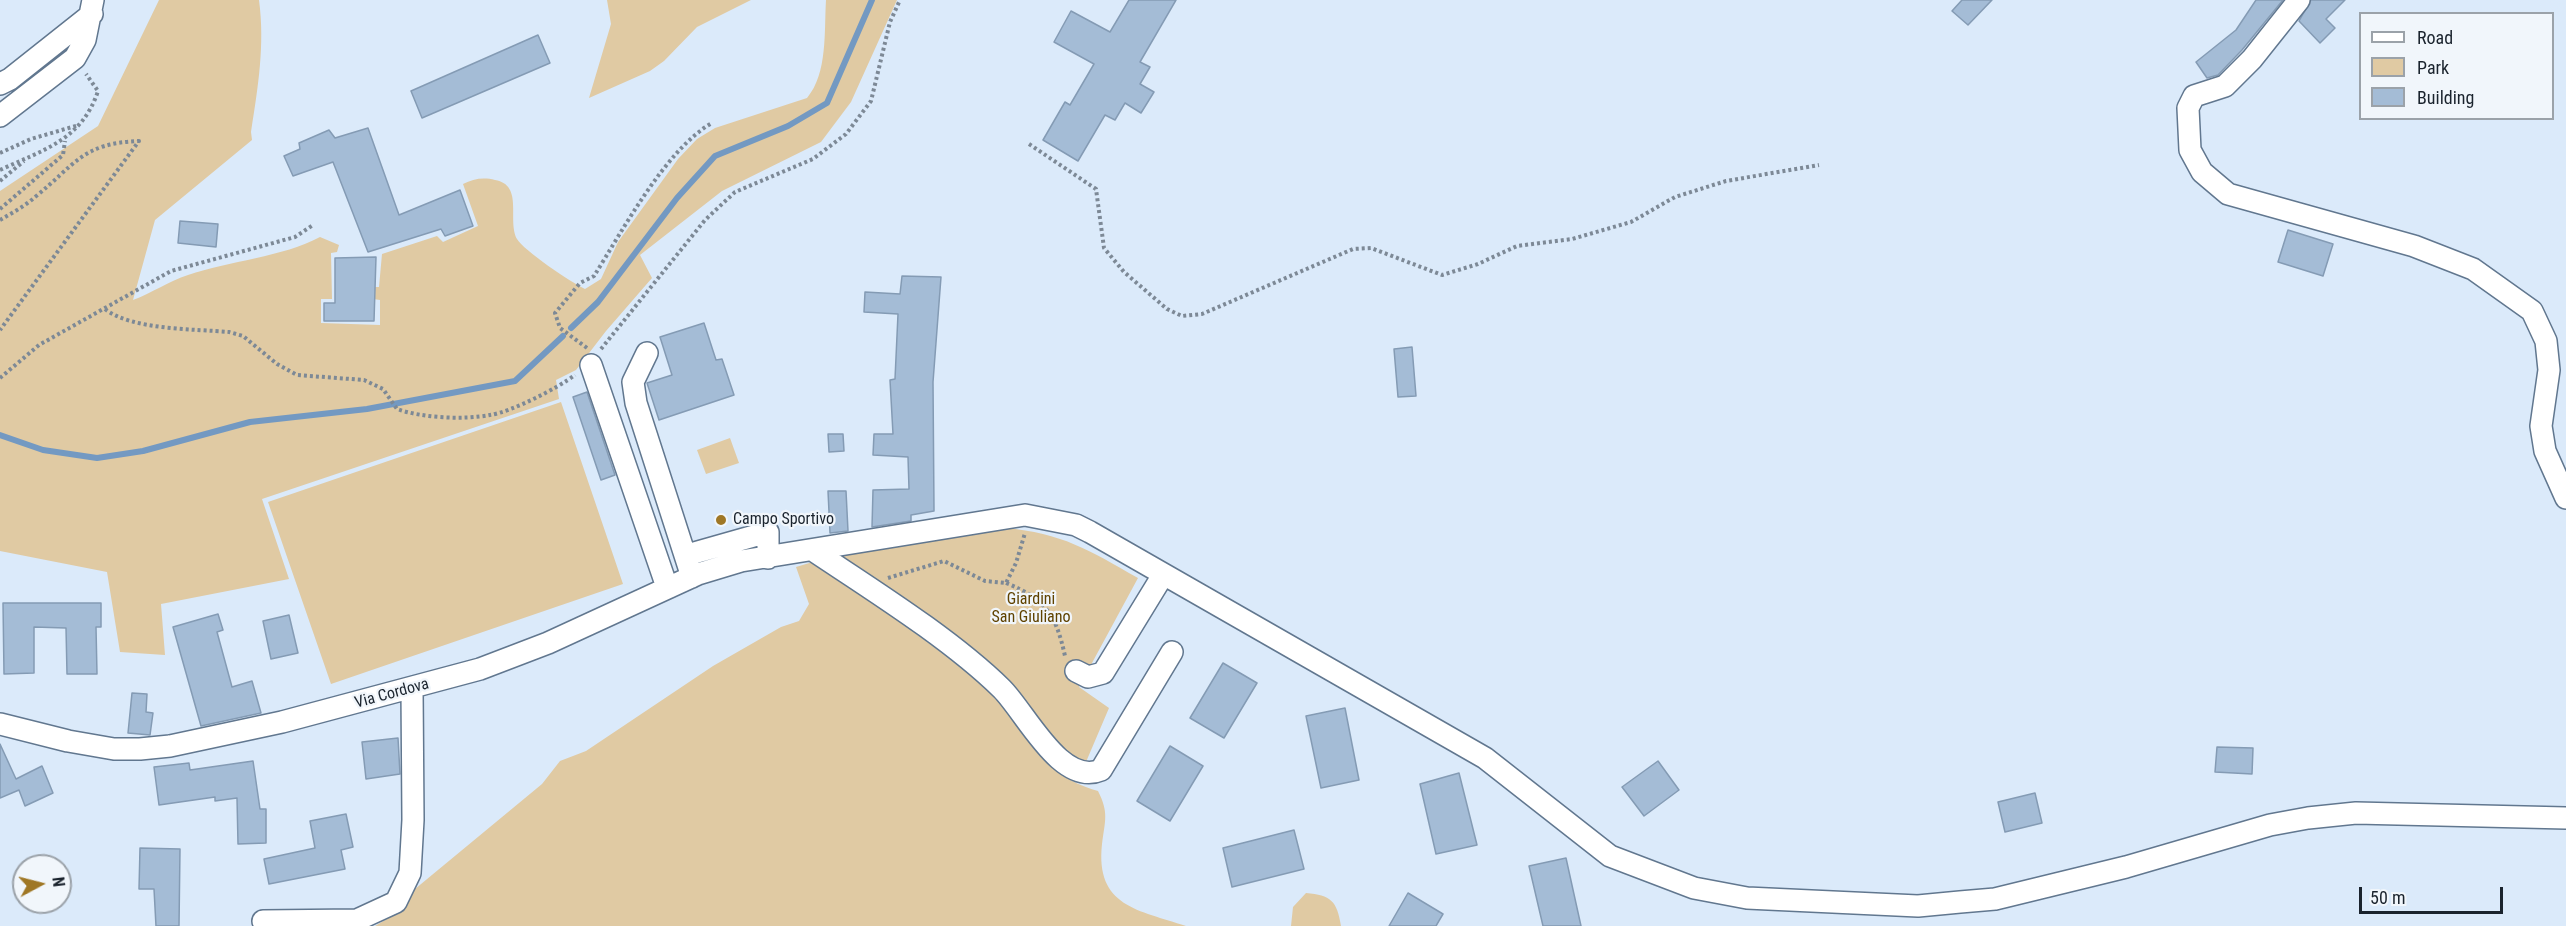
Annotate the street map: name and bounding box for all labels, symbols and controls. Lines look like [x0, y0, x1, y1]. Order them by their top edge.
legend [2359, 12, 2554, 120]
text: Road [2417, 27, 2453, 48]
text: Park [2417, 57, 2449, 78]
text: Building [2417, 87, 2474, 108]
place label: Campo Sportivo [733, 510, 834, 530]
marker: Campo Sportivo [714, 513, 728, 527]
park label: Giardini San Giuliano [991, 590, 1071, 628]
street label: Via Cordova [353, 675, 431, 713]
north arrow [12, 854, 72, 914]
scale bar [2362, 875, 2506, 913]
text: N [48, 876, 68, 888]
text: 50 m [2370, 887, 2405, 908]

